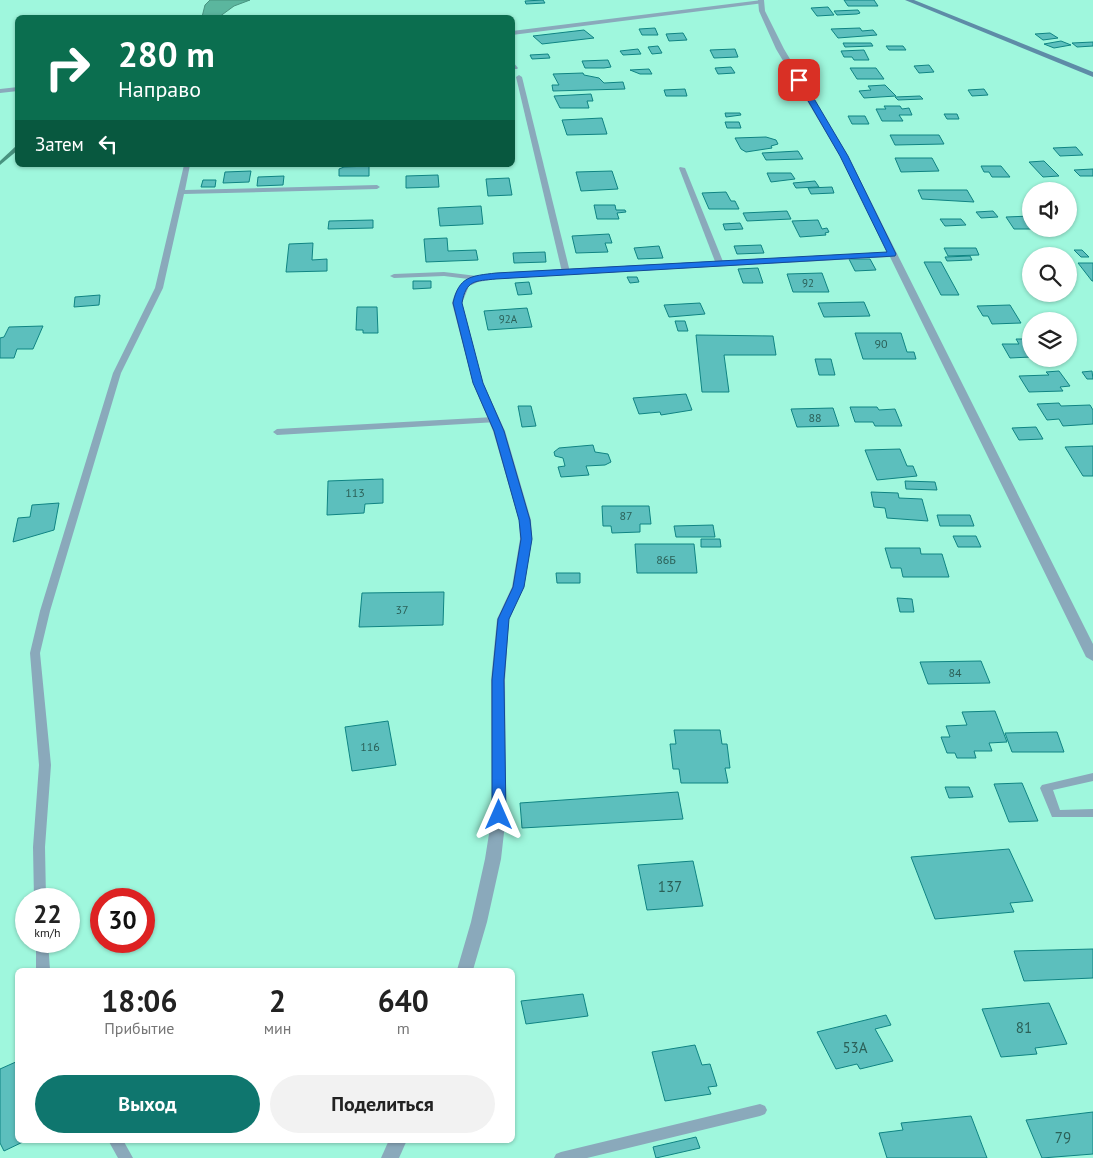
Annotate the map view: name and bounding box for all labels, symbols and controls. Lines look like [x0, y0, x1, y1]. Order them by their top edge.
text: 280 m [118, 31, 215, 77]
icon: right [35, 35, 100, 100]
pin [778, 59, 820, 101]
icon: arrive [785, 66, 813, 94]
text: Направо [118, 75, 201, 103]
icon: left [94, 130, 122, 158]
text: Затем [35, 132, 84, 156]
map controls [1022, 182, 1077, 367]
button: sound [1022, 182, 1077, 237]
button: search [1022, 247, 1077, 302]
house number: 92 [802, 276, 814, 290]
house number: 92А [499, 312, 518, 326]
button: layers [1022, 312, 1077, 367]
house number: 90 [874, 336, 888, 351]
house number: 88 [808, 410, 822, 425]
house number: 113 [345, 485, 365, 500]
house number: 87 [619, 508, 633, 523]
house number: 86Б [656, 552, 676, 567]
house number: 37 [395, 602, 409, 617]
house number: 84 [948, 665, 962, 680]
house number: 116 [360, 739, 380, 754]
position arrow [472, 788, 524, 840]
house number: 137 [658, 877, 682, 896]
speed limit sign: 30 [90, 888, 155, 953]
text: 22 [33, 898, 62, 930]
text: km/h [34, 925, 61, 940]
text: 18:06 [101, 981, 177, 1020]
text: 2 [269, 981, 286, 1020]
text: 640 [378, 981, 429, 1020]
text: Прибытие [104, 1018, 175, 1038]
text: мин [264, 1018, 291, 1038]
text: m [397, 1018, 410, 1038]
house number: 81 [1016, 1018, 1032, 1037]
house number: 53А [842, 1038, 868, 1057]
button: Выход [35, 1075, 260, 1133]
button: Поделиться [270, 1075, 495, 1133]
house number: 79 [1055, 1128, 1071, 1147]

